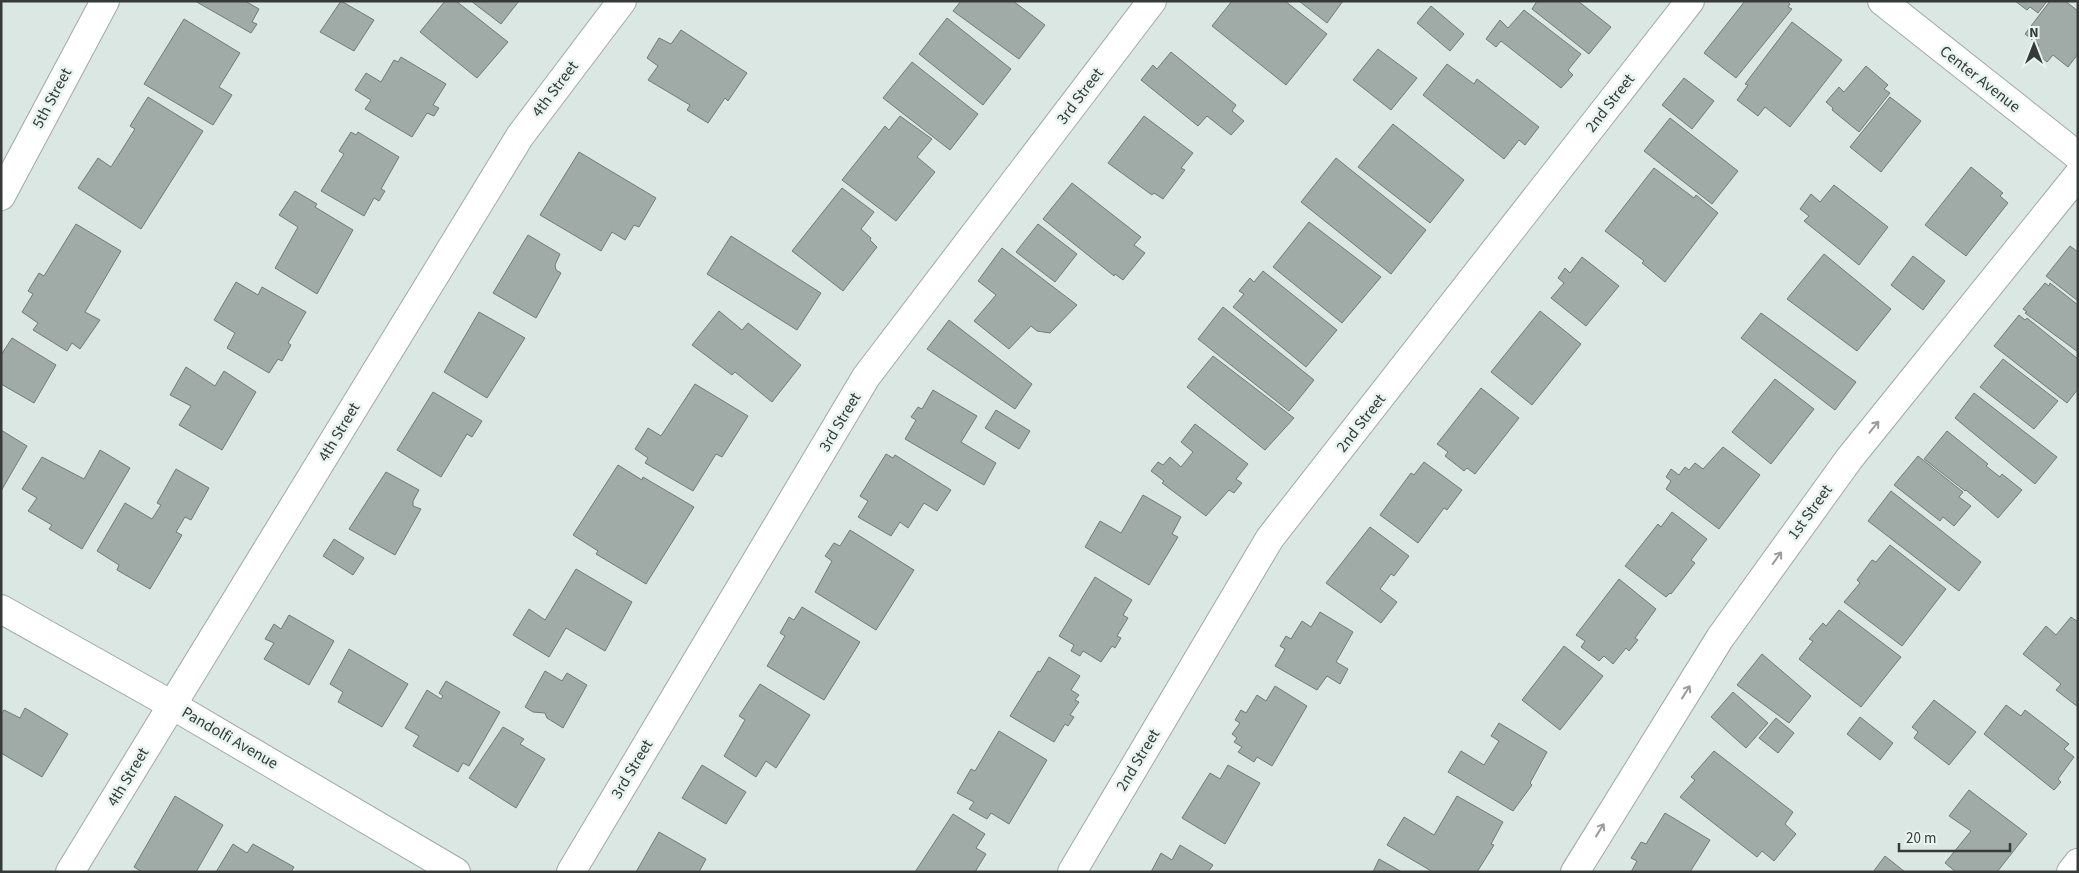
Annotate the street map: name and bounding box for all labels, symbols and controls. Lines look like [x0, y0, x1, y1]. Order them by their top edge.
north arrow [2009, 20, 2059, 70]
text: N [2029, 23, 2039, 43]
street label: Center Avenue [1935, 40, 2025, 118]
street label: 4th Street [527, 56, 584, 122]
street label: 5th Street [27, 63, 77, 132]
street label: 3rd Street [1052, 63, 1109, 129]
street label: 2nd Street [1580, 69, 1640, 137]
street label: 3rd Street [814, 388, 867, 456]
street label: 2nd Street [1331, 389, 1391, 457]
street label: 4th Street [313, 398, 366, 466]
one-way arrow [1868, 421, 1879, 434]
street label: 1st Street [1783, 480, 1838, 544]
one-way arrow [1772, 552, 1783, 565]
one-way arrow [1682, 686, 1692, 700]
street label: Pandolfi Avenue [178, 701, 282, 775]
street label: 2nd Street [1111, 724, 1165, 795]
street label: 3rd Street [606, 735, 659, 803]
street label: 4th Street [102, 743, 155, 811]
scale bar [1899, 820, 2010, 852]
one-way arrow [1596, 824, 1606, 838]
text: 20 m [1906, 828, 1936, 849]

